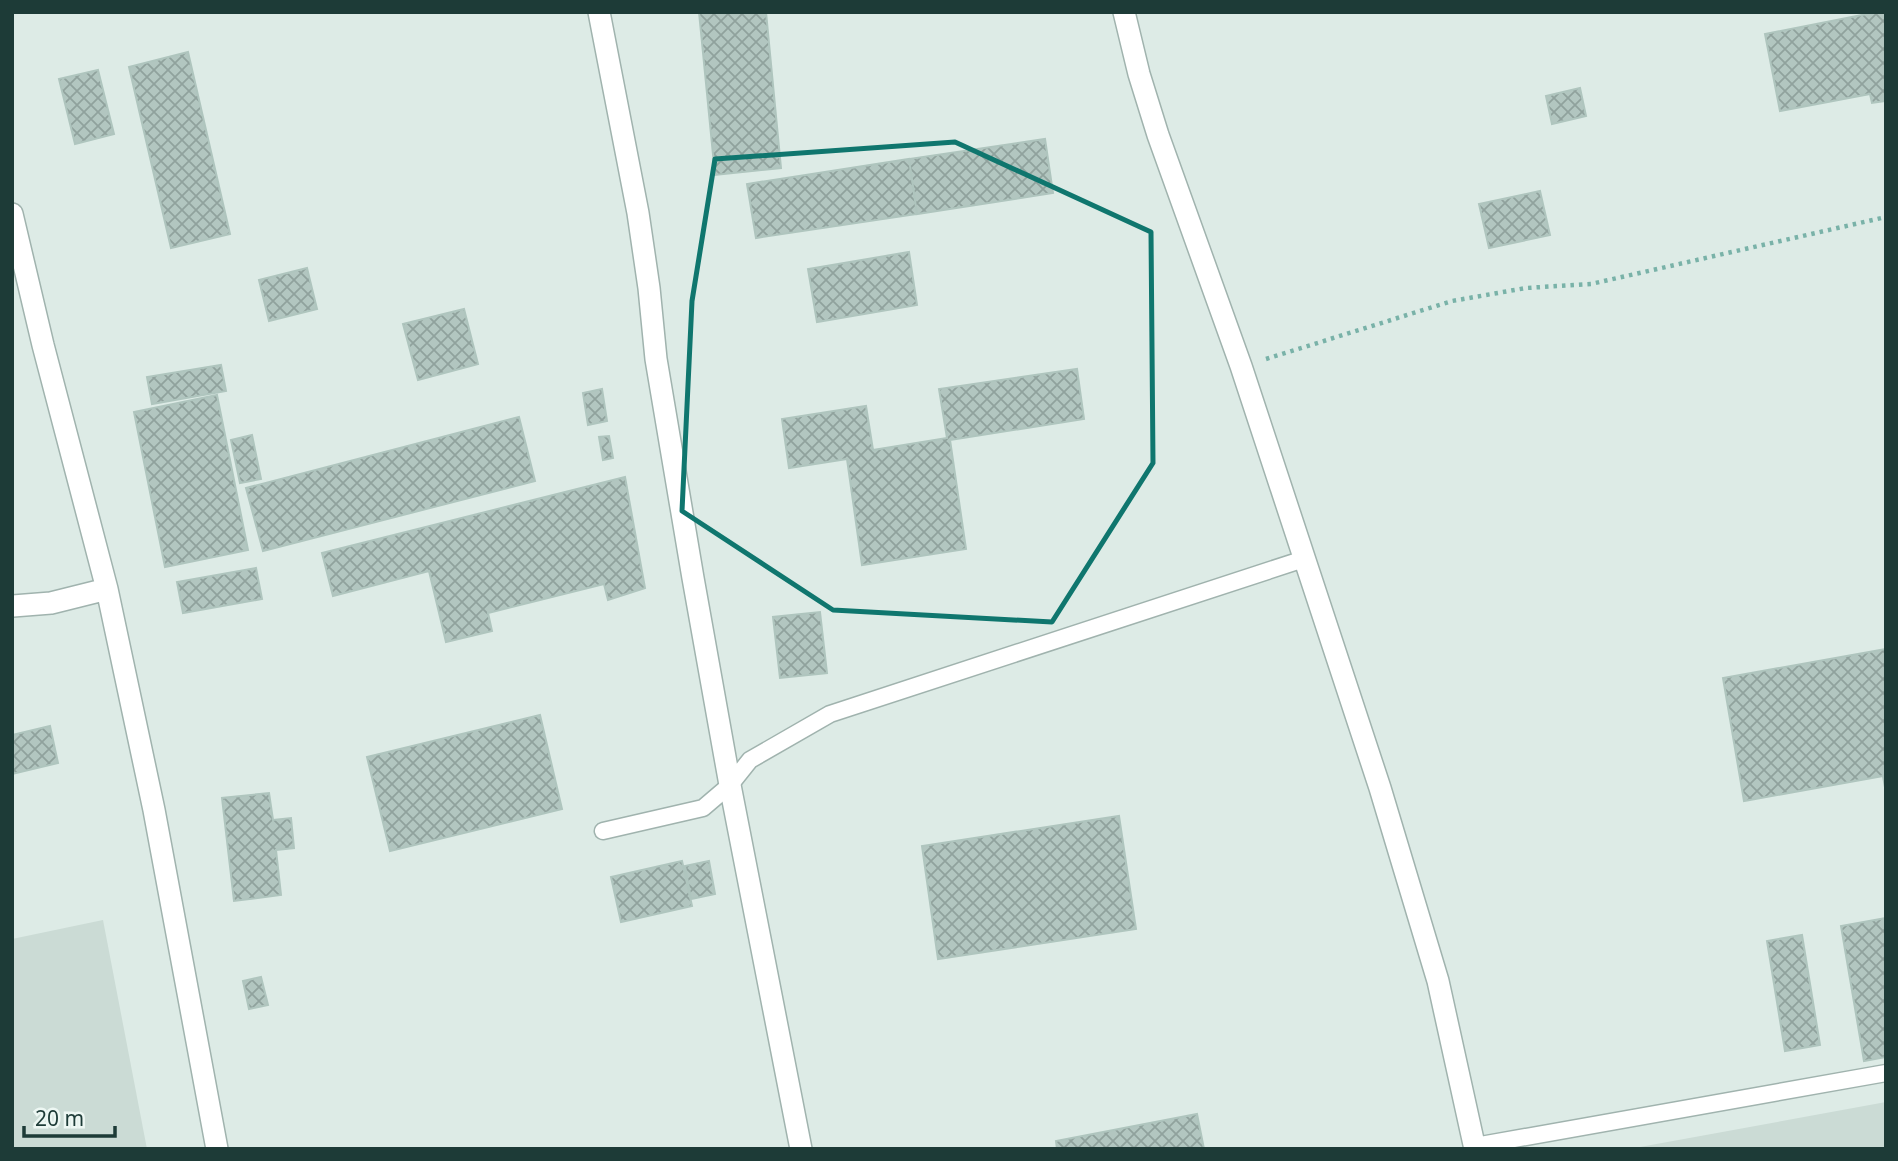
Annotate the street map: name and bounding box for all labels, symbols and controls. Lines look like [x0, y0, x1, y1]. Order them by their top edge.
scale bar [24, 1094, 116, 1138]
text: 20 m [35, 1104, 84, 1132]

